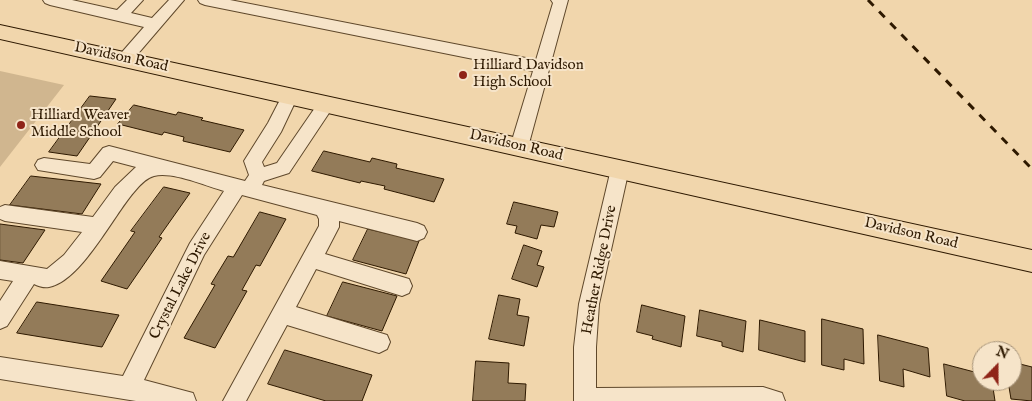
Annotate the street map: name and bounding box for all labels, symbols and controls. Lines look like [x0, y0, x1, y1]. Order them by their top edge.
street label: Davidson Road [72, 39, 170, 77]
place label: Hilliard Davidson High School [473, 57, 584, 92]
marker: Hilliard Davidson High School [457, 69, 469, 81]
place label: Hilliard Weaver Middle School [31, 107, 129, 142]
marker: Hilliard Weaver Middle School [15, 119, 27, 131]
street label: Davidson Road [467, 126, 565, 166]
street label: Heather Ridge Drive [579, 204, 621, 336]
street label: Davidson Road [862, 214, 960, 254]
street label: Crystal Lake Drive [146, 229, 216, 343]
north arrow [972, 341, 1022, 391]
text: N [993, 342, 1011, 364]

